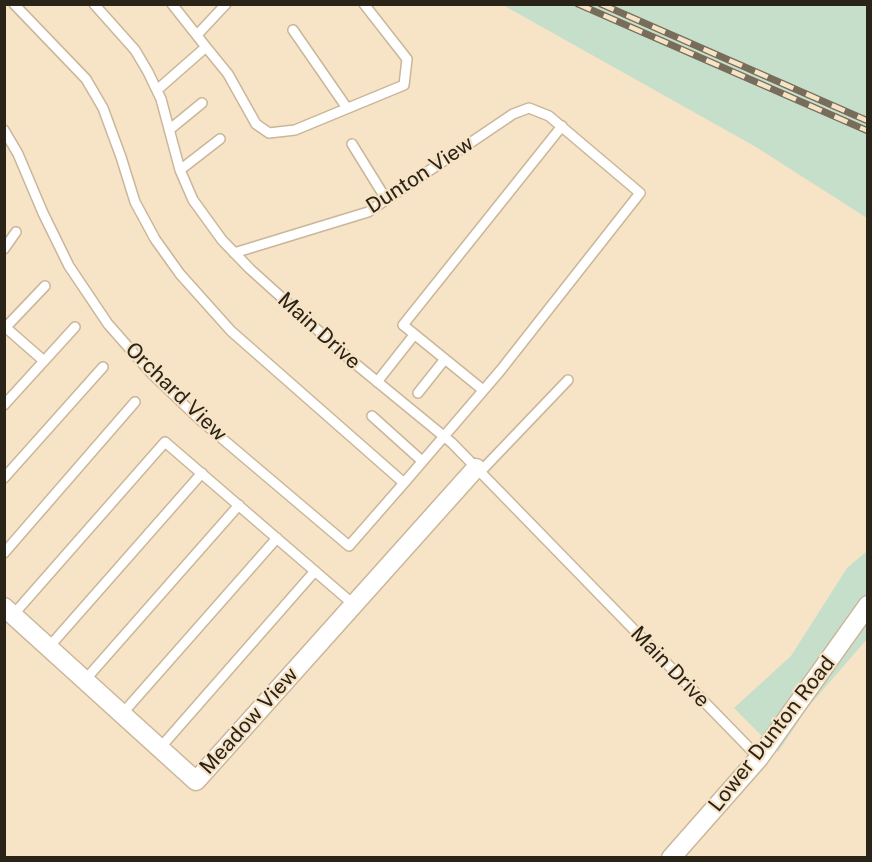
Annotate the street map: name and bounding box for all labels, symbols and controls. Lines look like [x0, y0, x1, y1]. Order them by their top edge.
street label: Dunton View [362, 131, 478, 219]
street label: Main Drive [272, 287, 366, 375]
street label: Orchard View [120, 337, 232, 447]
street label: Main Drive [625, 621, 715, 713]
street label: Lower Dunton Road [704, 651, 840, 817]
street label: Meadow View [194, 662, 304, 780]

